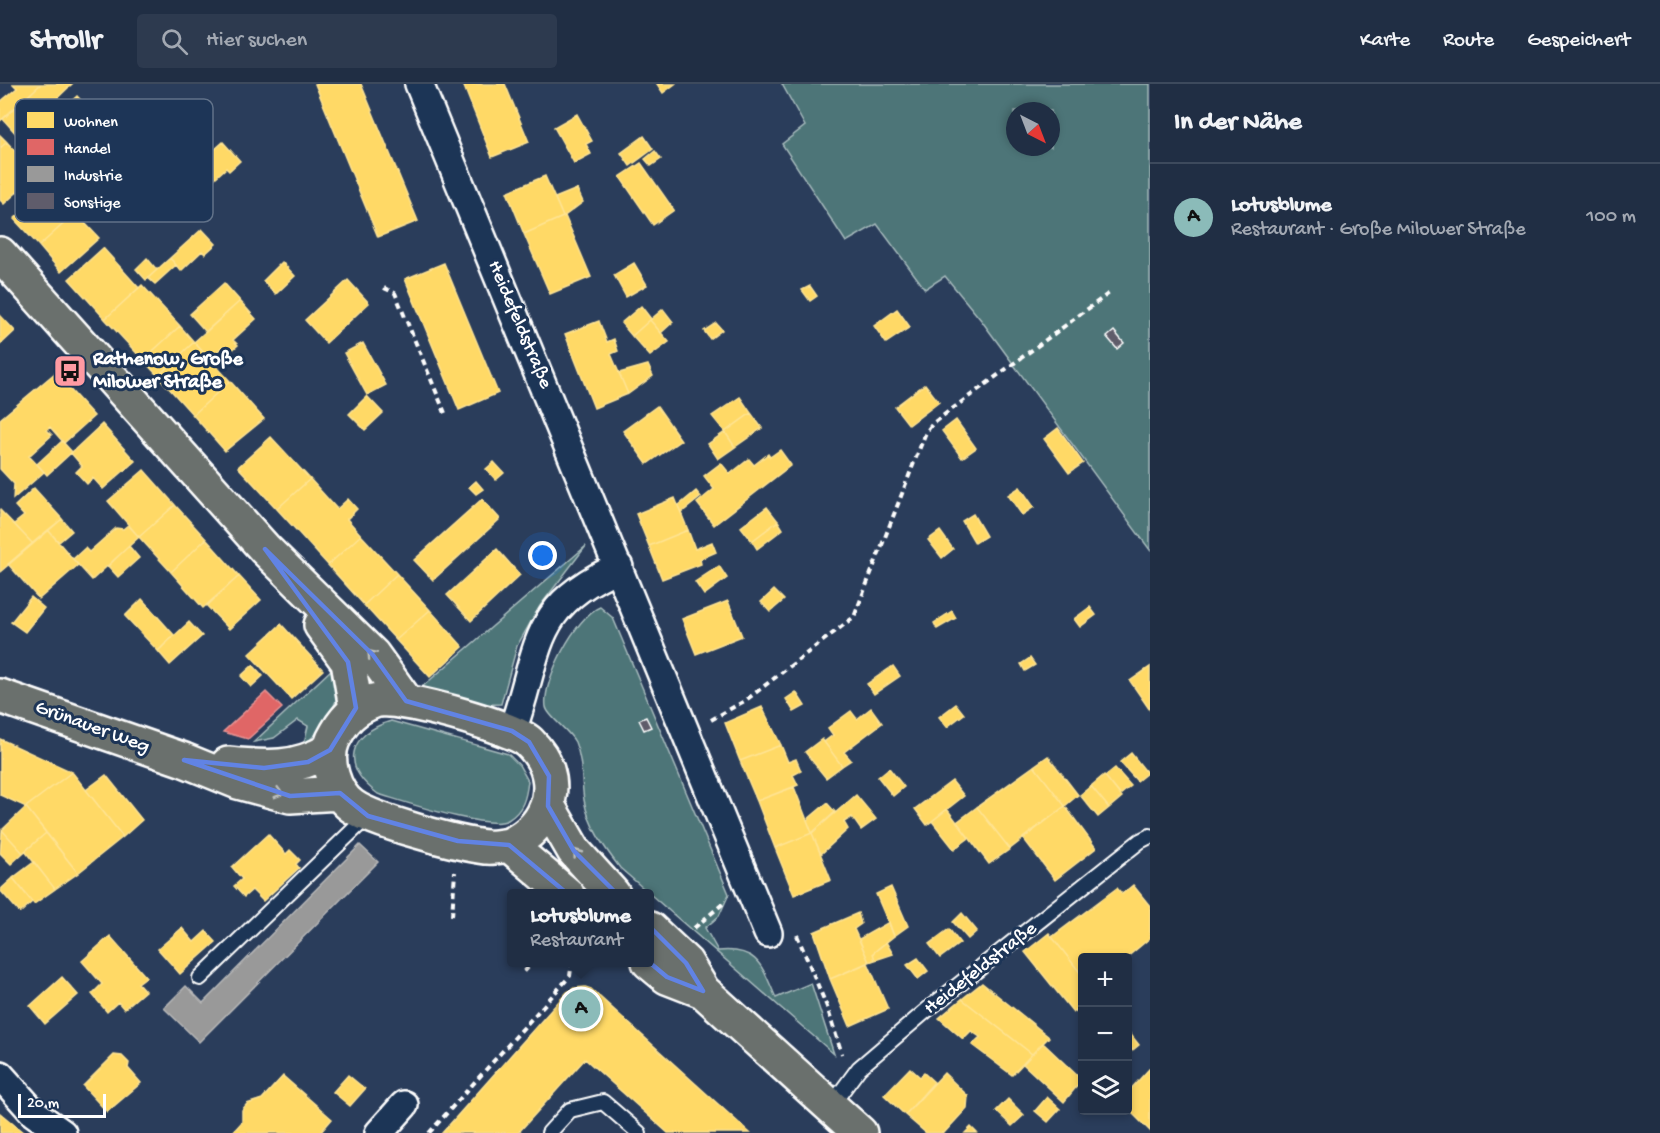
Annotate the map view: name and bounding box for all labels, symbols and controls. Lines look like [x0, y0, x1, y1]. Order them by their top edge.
search box [137, 14, 557, 68]
text: Strollr [30, 25, 101, 58]
icon: search [158, 25, 191, 58]
text: Hier suchen [206, 28, 307, 54]
text: Karte [1360, 29, 1410, 54]
text: Route [1443, 29, 1494, 54]
text: Gespeichert [1527, 29, 1630, 54]
legend [15, 99, 213, 222]
north arrow [1006, 102, 1060, 156]
text: In der Nähe [1174, 108, 1302, 139]
text: Wohnen [64, 114, 118, 133]
text: Handel [64, 141, 111, 160]
text: Industrie [64, 168, 123, 187]
text: Lotusblume [1231, 193, 1332, 219]
text: Sonstige [64, 195, 121, 214]
text: A [1188, 206, 1199, 229]
text: 100 m [1586, 206, 1636, 229]
text: Restaurant · Große Milower Straße [1231, 219, 1525, 242]
street label: Heidefeldstraße [482, 258, 557, 393]
place label: Rathenow, Große Milower Straße [92, 349, 243, 395]
bus stop icon: Rathenow, Große Milower Straße [52, 353, 88, 389]
your location [528, 541, 557, 570]
one-way arrow [367, 650, 378, 661]
street label: Grünauer Weg [32, 697, 152, 759]
one-way arrow [273, 786, 284, 798]
one-way arrow [573, 848, 584, 859]
popup [507, 889, 654, 967]
text: Lotusblume [530, 904, 631, 930]
street label: Heidefeldstraße [920, 917, 1043, 1020]
text: Restaurant [530, 930, 623, 953]
map controls [1078, 953, 1132, 1115]
button: + [1078, 953, 1132, 1007]
pin: A [562, 986, 600, 1032]
button: − [1078, 1007, 1132, 1061]
button: layers [1078, 1061, 1132, 1115]
scale bar [18, 1091, 106, 1118]
text: 20 m [27, 1095, 59, 1114]

